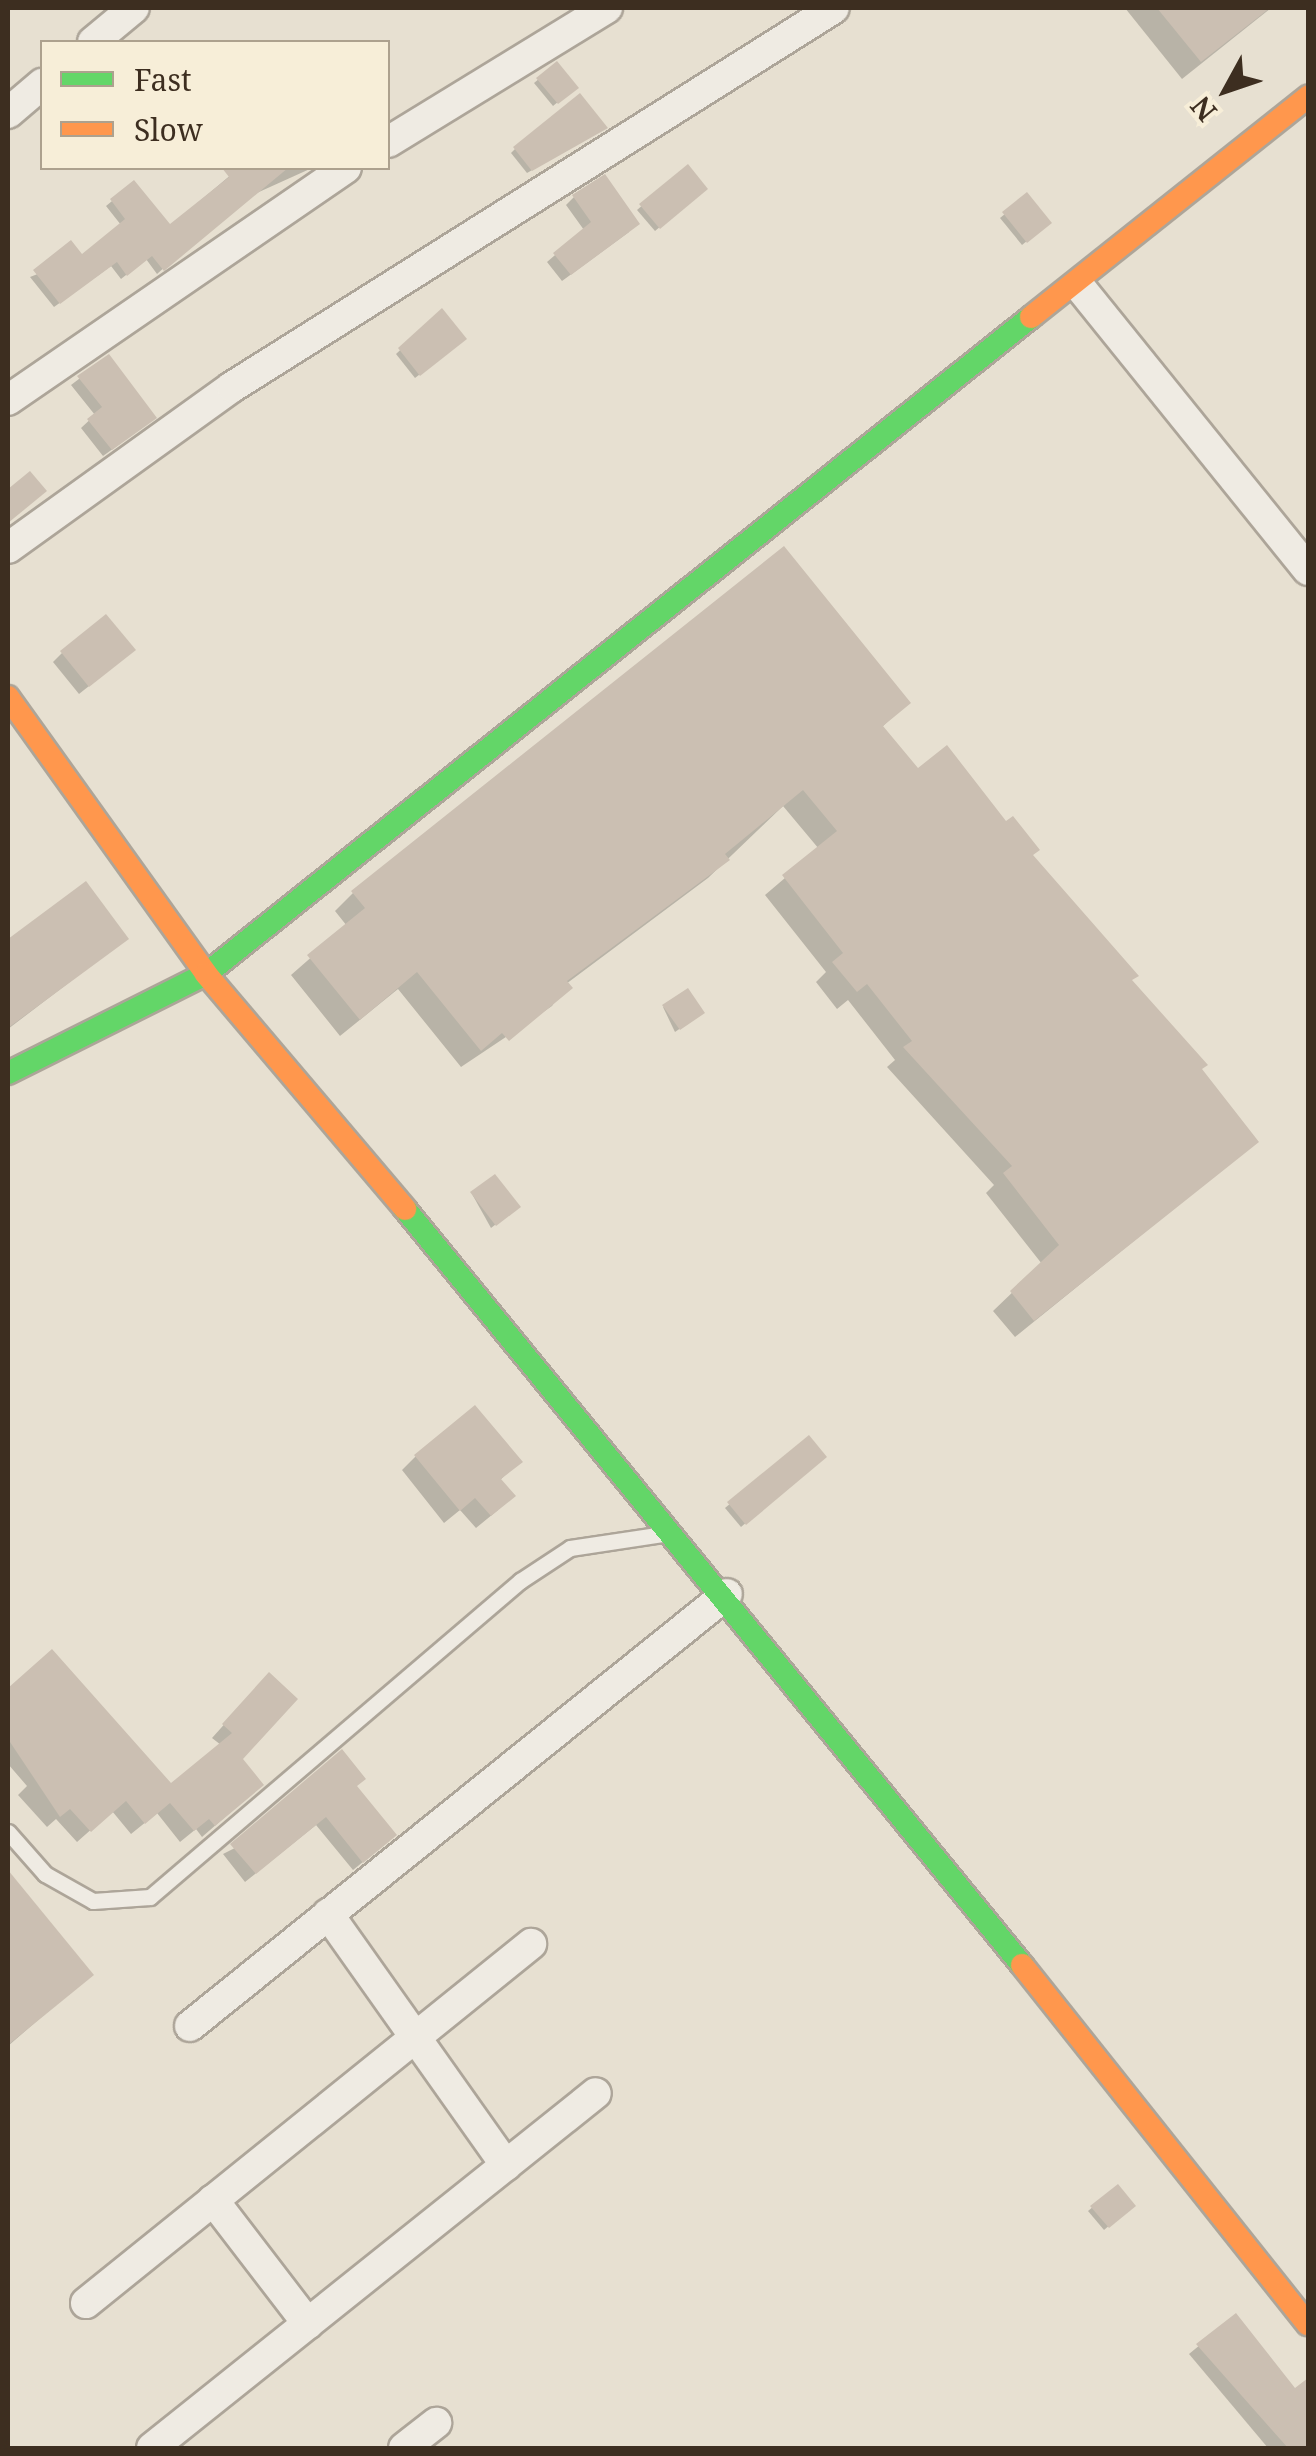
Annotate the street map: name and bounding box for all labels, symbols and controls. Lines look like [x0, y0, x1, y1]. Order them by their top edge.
legend [40, 40, 390, 170]
north arrow [1176, 40, 1276, 140]
text: Fast [134, 59, 191, 100]
text: N [1181, 89, 1225, 130]
text: Slow [134, 109, 203, 150]

